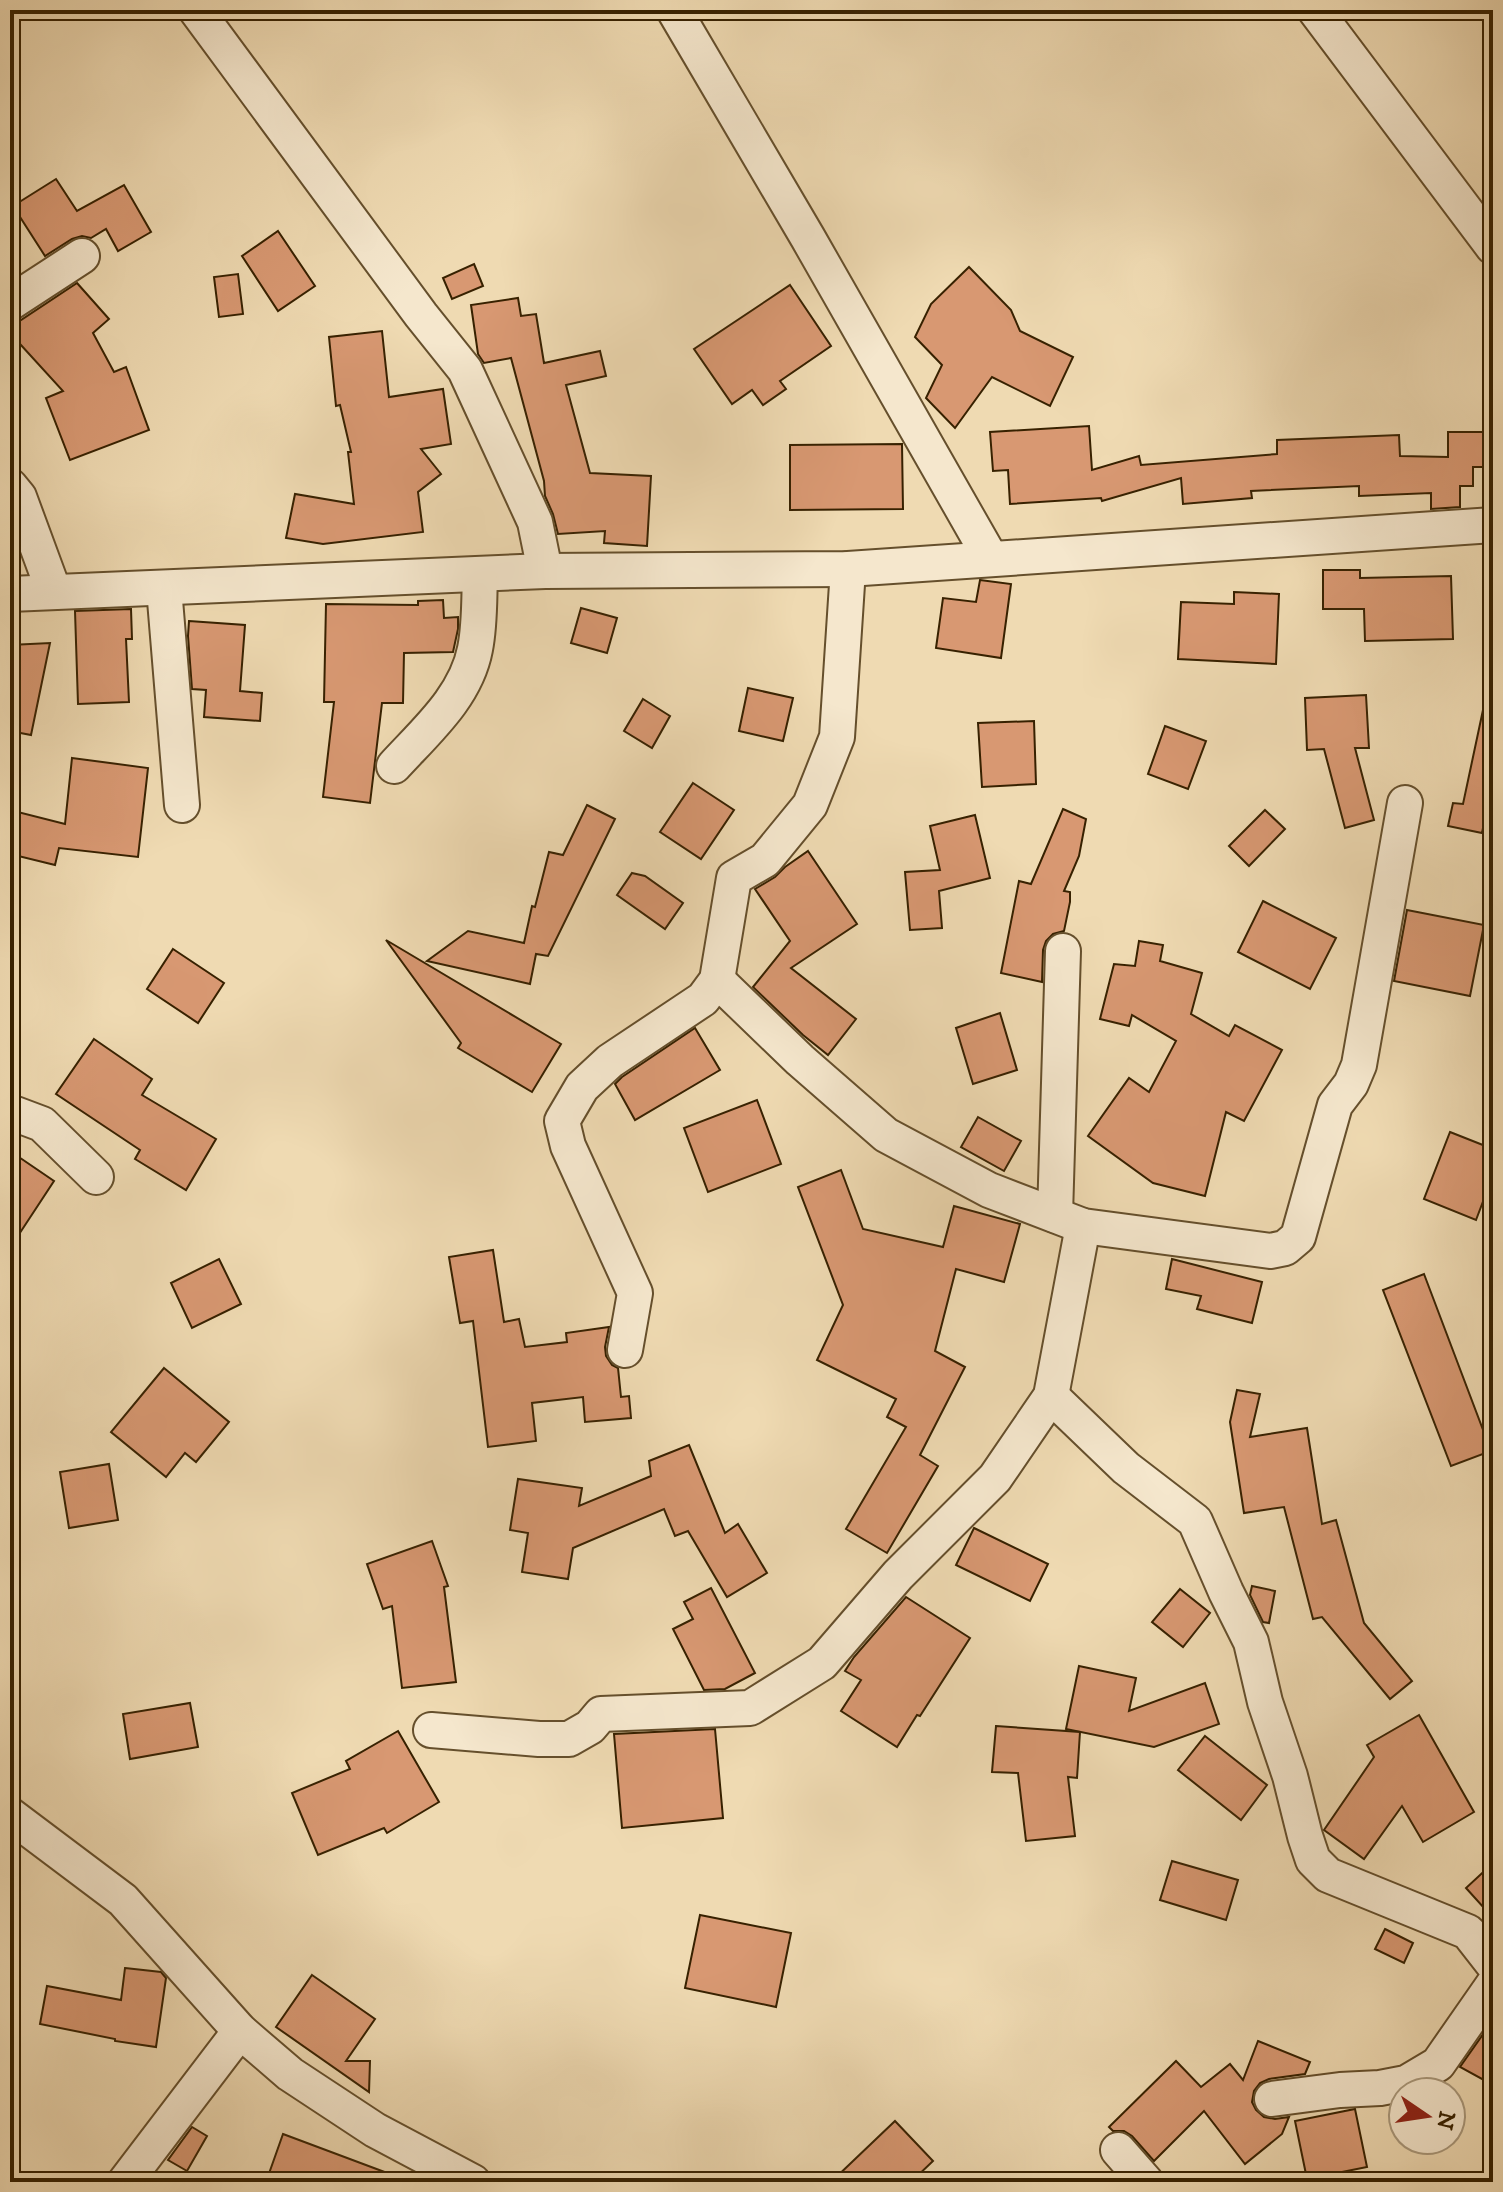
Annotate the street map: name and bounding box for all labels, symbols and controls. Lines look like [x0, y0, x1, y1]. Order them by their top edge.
north arrow [1387, 2076, 1467, 2156]
text: N [1430, 2108, 1460, 2132]

